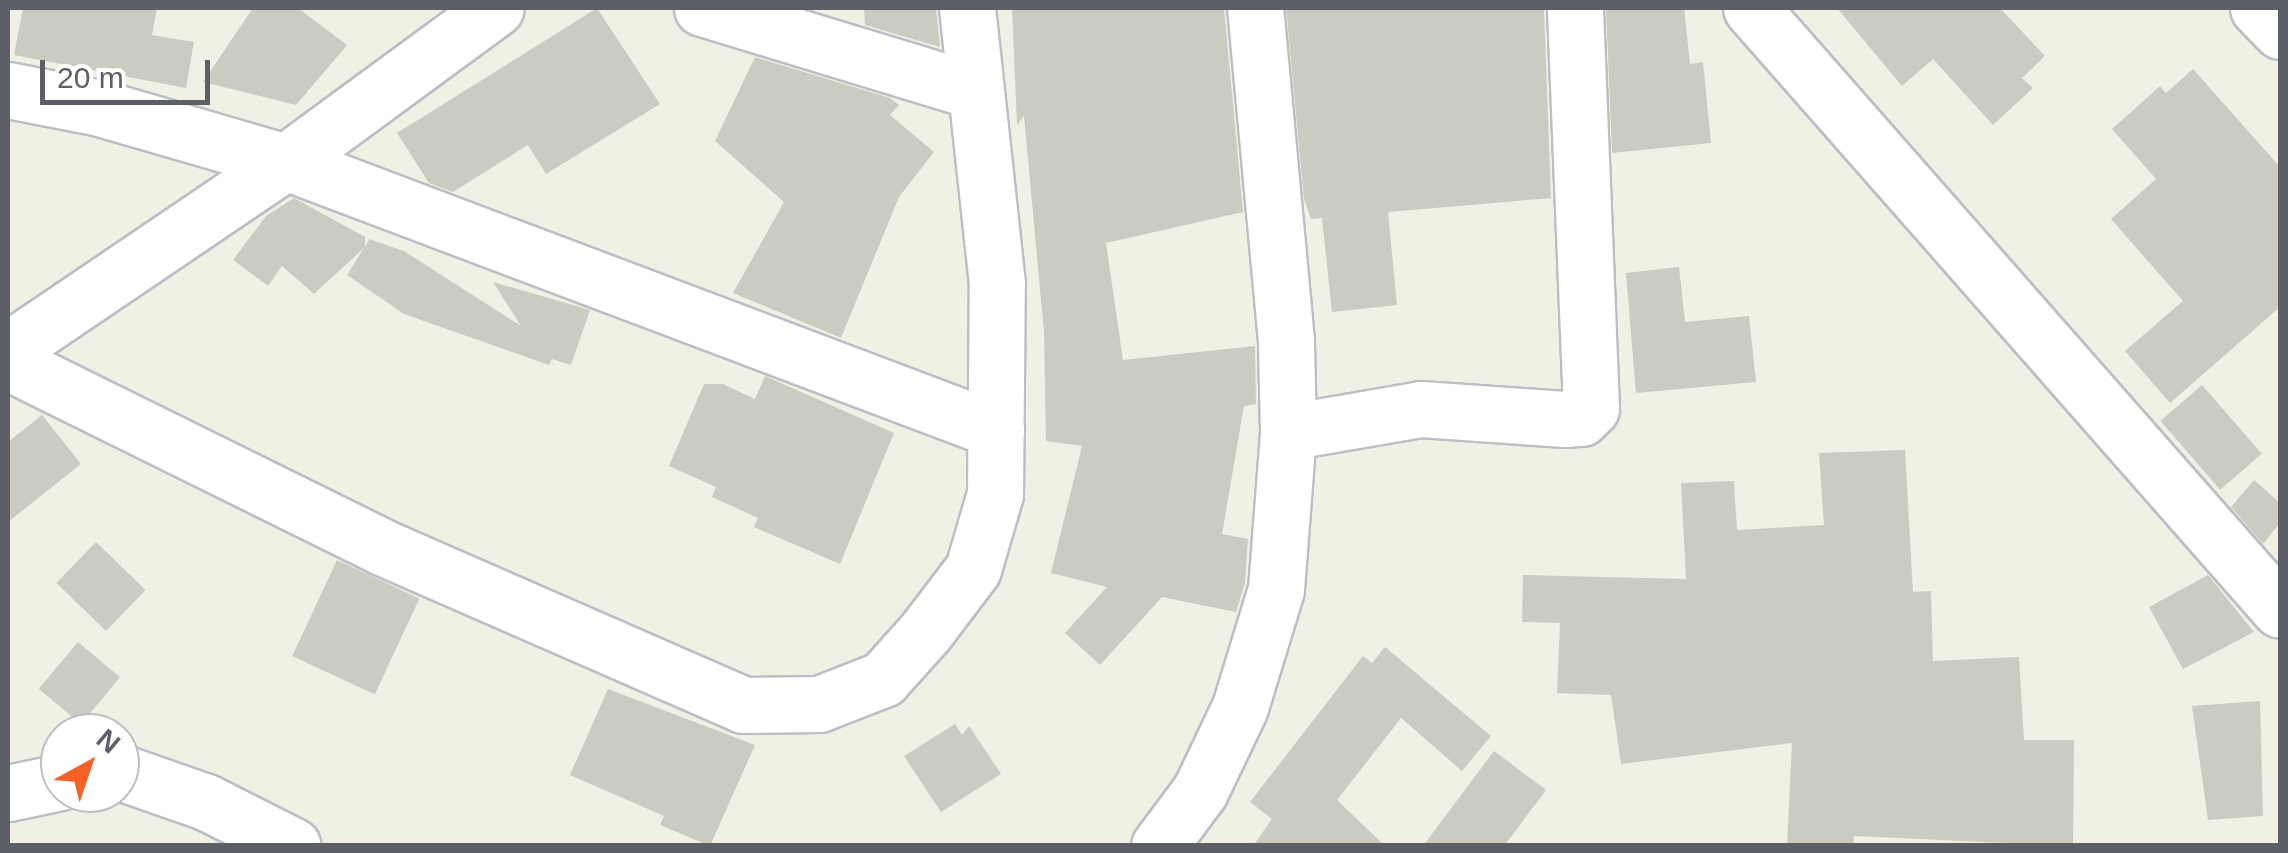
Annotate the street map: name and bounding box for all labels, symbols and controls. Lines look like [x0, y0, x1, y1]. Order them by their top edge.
scale bar [45, 40, 215, 102]
text: 20 m [57, 61, 124, 94]
north arrow [40, 713, 140, 813]
text: N [91, 723, 126, 760]

